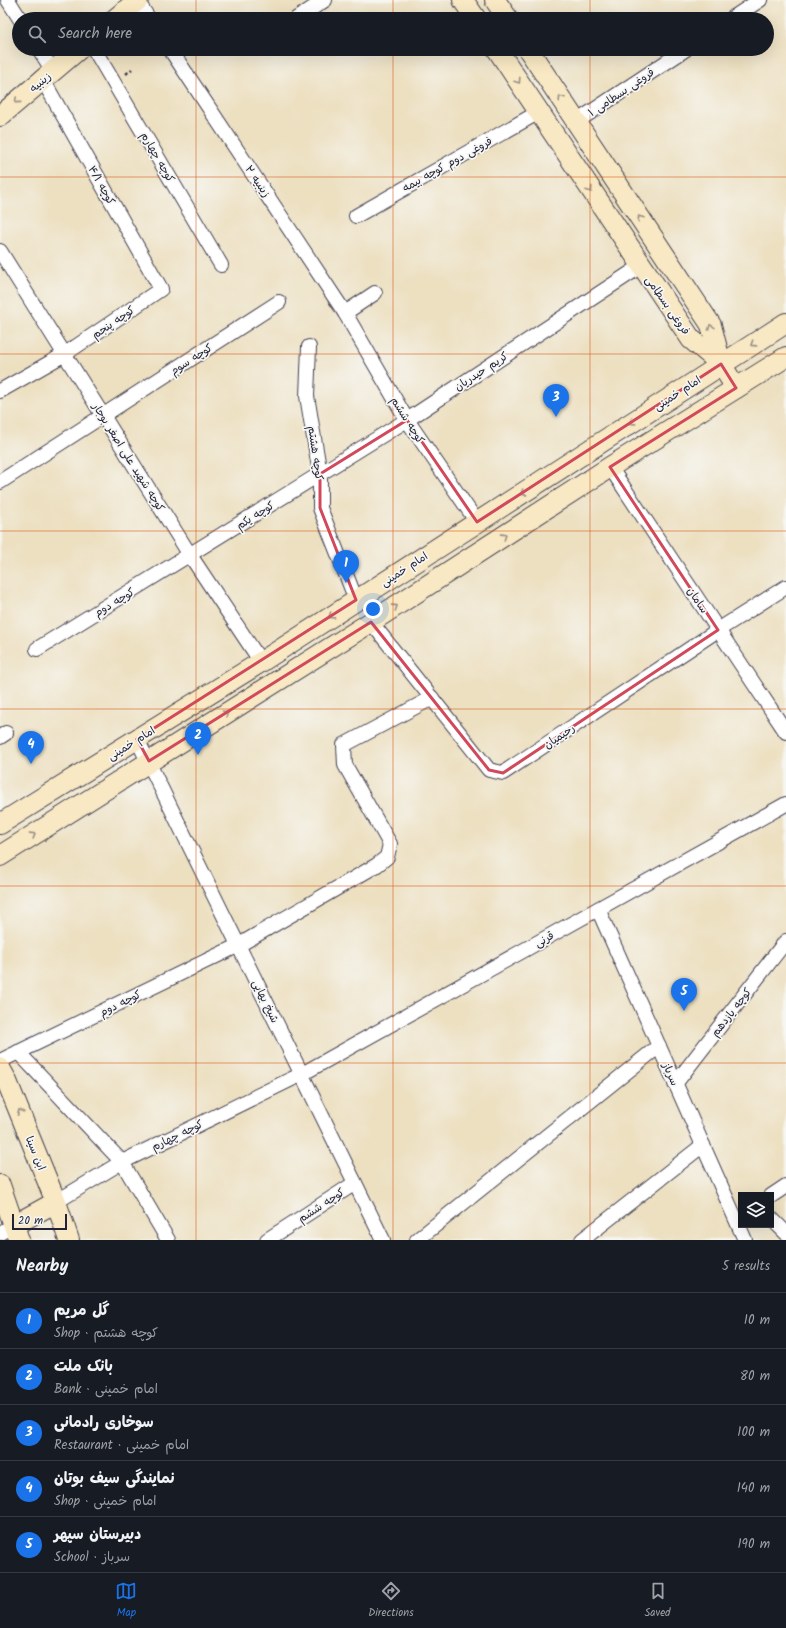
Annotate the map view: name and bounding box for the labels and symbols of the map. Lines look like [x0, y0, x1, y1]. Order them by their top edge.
street label: فروغی بسطامی ۱ [585, 64, 659, 122]
street label: زینبیه [26, 68, 56, 97]
one-way arrow [513, 77, 520, 84]
one-way arrow [558, 95, 565, 102]
one-way arrow [15, 97, 22, 104]
street label: کوچه چهارم [135, 129, 179, 186]
street label: فروغی دوم کوچه بیمه [399, 133, 496, 197]
street label: کوچه ۴/۱ [83, 162, 120, 209]
street label: زینبیه ۲ [240, 162, 275, 201]
one-way arrow [585, 185, 592, 192]
one-way arrow [637, 215, 645, 222]
street label: فروغی بسطامی [640, 272, 694, 339]
street label: کوچه پنجم [88, 302, 139, 344]
one-way arrow [707, 323, 715, 330]
street label: کوچه سوم [167, 339, 217, 380]
one-way arrow [750, 339, 757, 347]
street label: کریم حیدریان [451, 348, 512, 396]
street label: امام خمینی [650, 372, 705, 416]
pin: 3 [543, 384, 569, 417]
street label: کوچه ششم [386, 393, 429, 448]
street label: کوچه شهید علی اصغر بوجار [87, 399, 169, 516]
one-way arrow [629, 417, 636, 425]
street label: کوچه هشتم [302, 425, 328, 482]
one-way arrow [520, 488, 527, 495]
street label: کوچه یکم [233, 497, 279, 535]
one-way arrow [500, 533, 507, 541]
street label: امام خمینی [377, 548, 432, 592]
pin: 1 [333, 550, 359, 583]
street label: کوچه دوم [91, 583, 139, 622]
street label: سامان [682, 584, 713, 617]
your location [363, 599, 383, 619]
one-way arrow [391, 604, 398, 612]
one-way arrow [328, 611, 335, 619]
one-way arrow [222, 711, 229, 718]
street label: رحیمیان [540, 720, 579, 754]
street label: امام خمینی [104, 722, 159, 766]
pin: 2 [185, 722, 211, 755]
pin: 4 [18, 731, 44, 764]
one-way arrow [29, 833, 36, 840]
street label: قرنی [531, 927, 558, 953]
street label: شیخ بهایی [247, 977, 283, 1026]
pin: 5 [671, 978, 697, 1011]
street label: کوچه یازدهم [707, 984, 757, 1041]
street label: کوچه دوم [96, 986, 145, 1022]
street label: سرباز [657, 1059, 683, 1089]
one-way arrow [16, 1109, 24, 1116]
street label: کوچه چهارم [148, 1115, 207, 1156]
street label: ابن سینا [20, 1133, 50, 1173]
street label: کوچه ششم [294, 1184, 349, 1228]
scale bar [12, 1212, 67, 1231]

